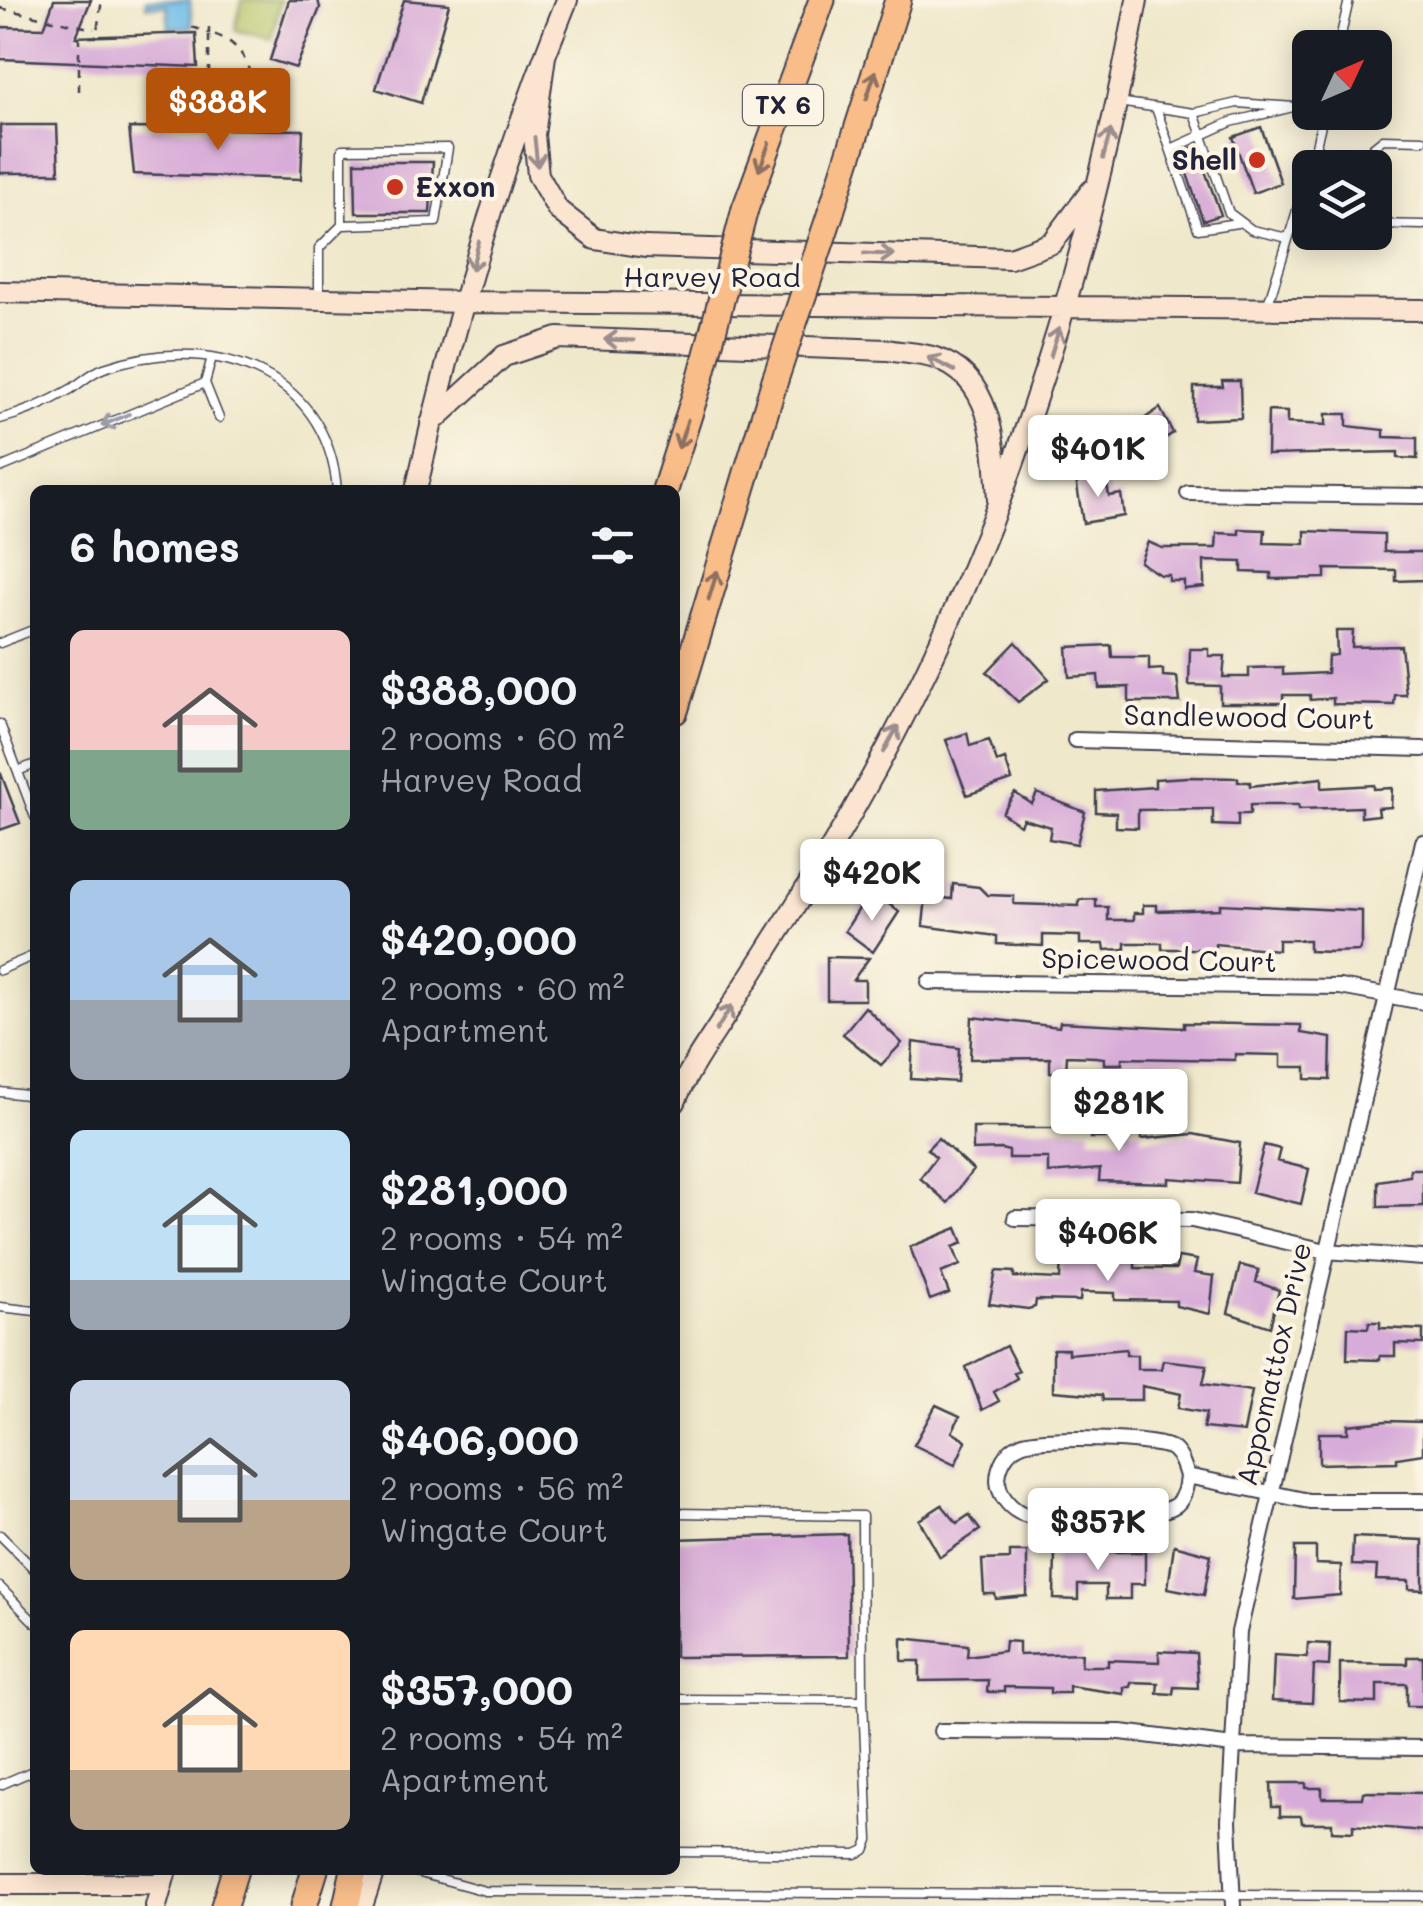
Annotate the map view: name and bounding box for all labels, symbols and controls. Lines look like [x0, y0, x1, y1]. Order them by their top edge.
north arrow [1292, 30, 1392, 130]
map controls [1292, 30, 1392, 250]
pin: $388K [148, 68, 288, 153]
one-way arrow [863, 70, 881, 102]
text: $388K [168, 79, 268, 121]
road number: TX 6 [743, 85, 823, 125]
one-way arrow [1098, 129, 1117, 160]
one-way arrow [527, 136, 546, 168]
one-way arrow [754, 141, 772, 172]
place label: Shell [1171, 141, 1237, 177]
marker: Shell [1246, 149, 1268, 171]
button: layers [1292, 150, 1392, 250]
place label: Exxon [415, 168, 495, 204]
marker: Exxon [384, 176, 406, 198]
one-way arrow [465, 240, 483, 271]
one-way arrow [863, 245, 895, 264]
street label: Harvey Road [624, 258, 800, 294]
one-way arrow [1048, 327, 1066, 359]
one-way arrow [603, 331, 635, 350]
one-way arrow [926, 354, 956, 373]
one-way arrow [100, 412, 131, 430]
pin: $401K [1028, 415, 1168, 500]
one-way arrow [672, 417, 690, 449]
text: $401K [1050, 426, 1146, 468]
text: 6 homes [70, 518, 240, 573]
icon: filters [585, 518, 640, 573]
one-way arrow [705, 569, 723, 601]
text: $388,000 [380, 661, 577, 716]
icon: home [150, 670, 270, 790]
street label: Sandlewood Court [1123, 696, 1375, 736]
text: 2 rooms · 60 m² [380, 716, 624, 758]
one-way arrow [882, 724, 901, 754]
text: Harvey Road [380, 758, 582, 800]
pin: $420K [802, 839, 942, 924]
text: $420K [822, 850, 922, 892]
text: $420,000 [380, 911, 577, 966]
icon: home [150, 920, 270, 1040]
street label: Spicewood Court [1041, 939, 1277, 979]
text: 2 rooms · 60 m² [380, 966, 624, 1008]
one-way arrow [714, 1004, 734, 1032]
text: Apartment [380, 1008, 549, 1050]
pin: $281K [1049, 1069, 1189, 1154]
text: $281K [1073, 1080, 1165, 1122]
text: $281,000 [380, 1161, 568, 1216]
icon: home [150, 1170, 270, 1290]
pin: $406K [1038, 1199, 1178, 1284]
text: $406K [1057, 1210, 1159, 1252]
text: 2 rooms · 54 m² [380, 1216, 623, 1258]
street label: Appomattox Drive [1228, 1239, 1319, 1489]
text: Wingate Court [380, 1258, 608, 1300]
text: $406,000 [380, 1411, 579, 1466]
icon: home [150, 1420, 270, 1540]
text: 2 rooms · 56 m² [380, 1466, 623, 1508]
pin: $357K [1028, 1488, 1168, 1573]
text: $357K [1050, 1499, 1146, 1541]
text: Wingate Court [380, 1508, 608, 1550]
text: $357,000 [380, 1661, 573, 1716]
icon: home [150, 1670, 270, 1790]
text: 2 rooms · 54 m² [380, 1716, 623, 1758]
text: Apartment [380, 1758, 549, 1800]

